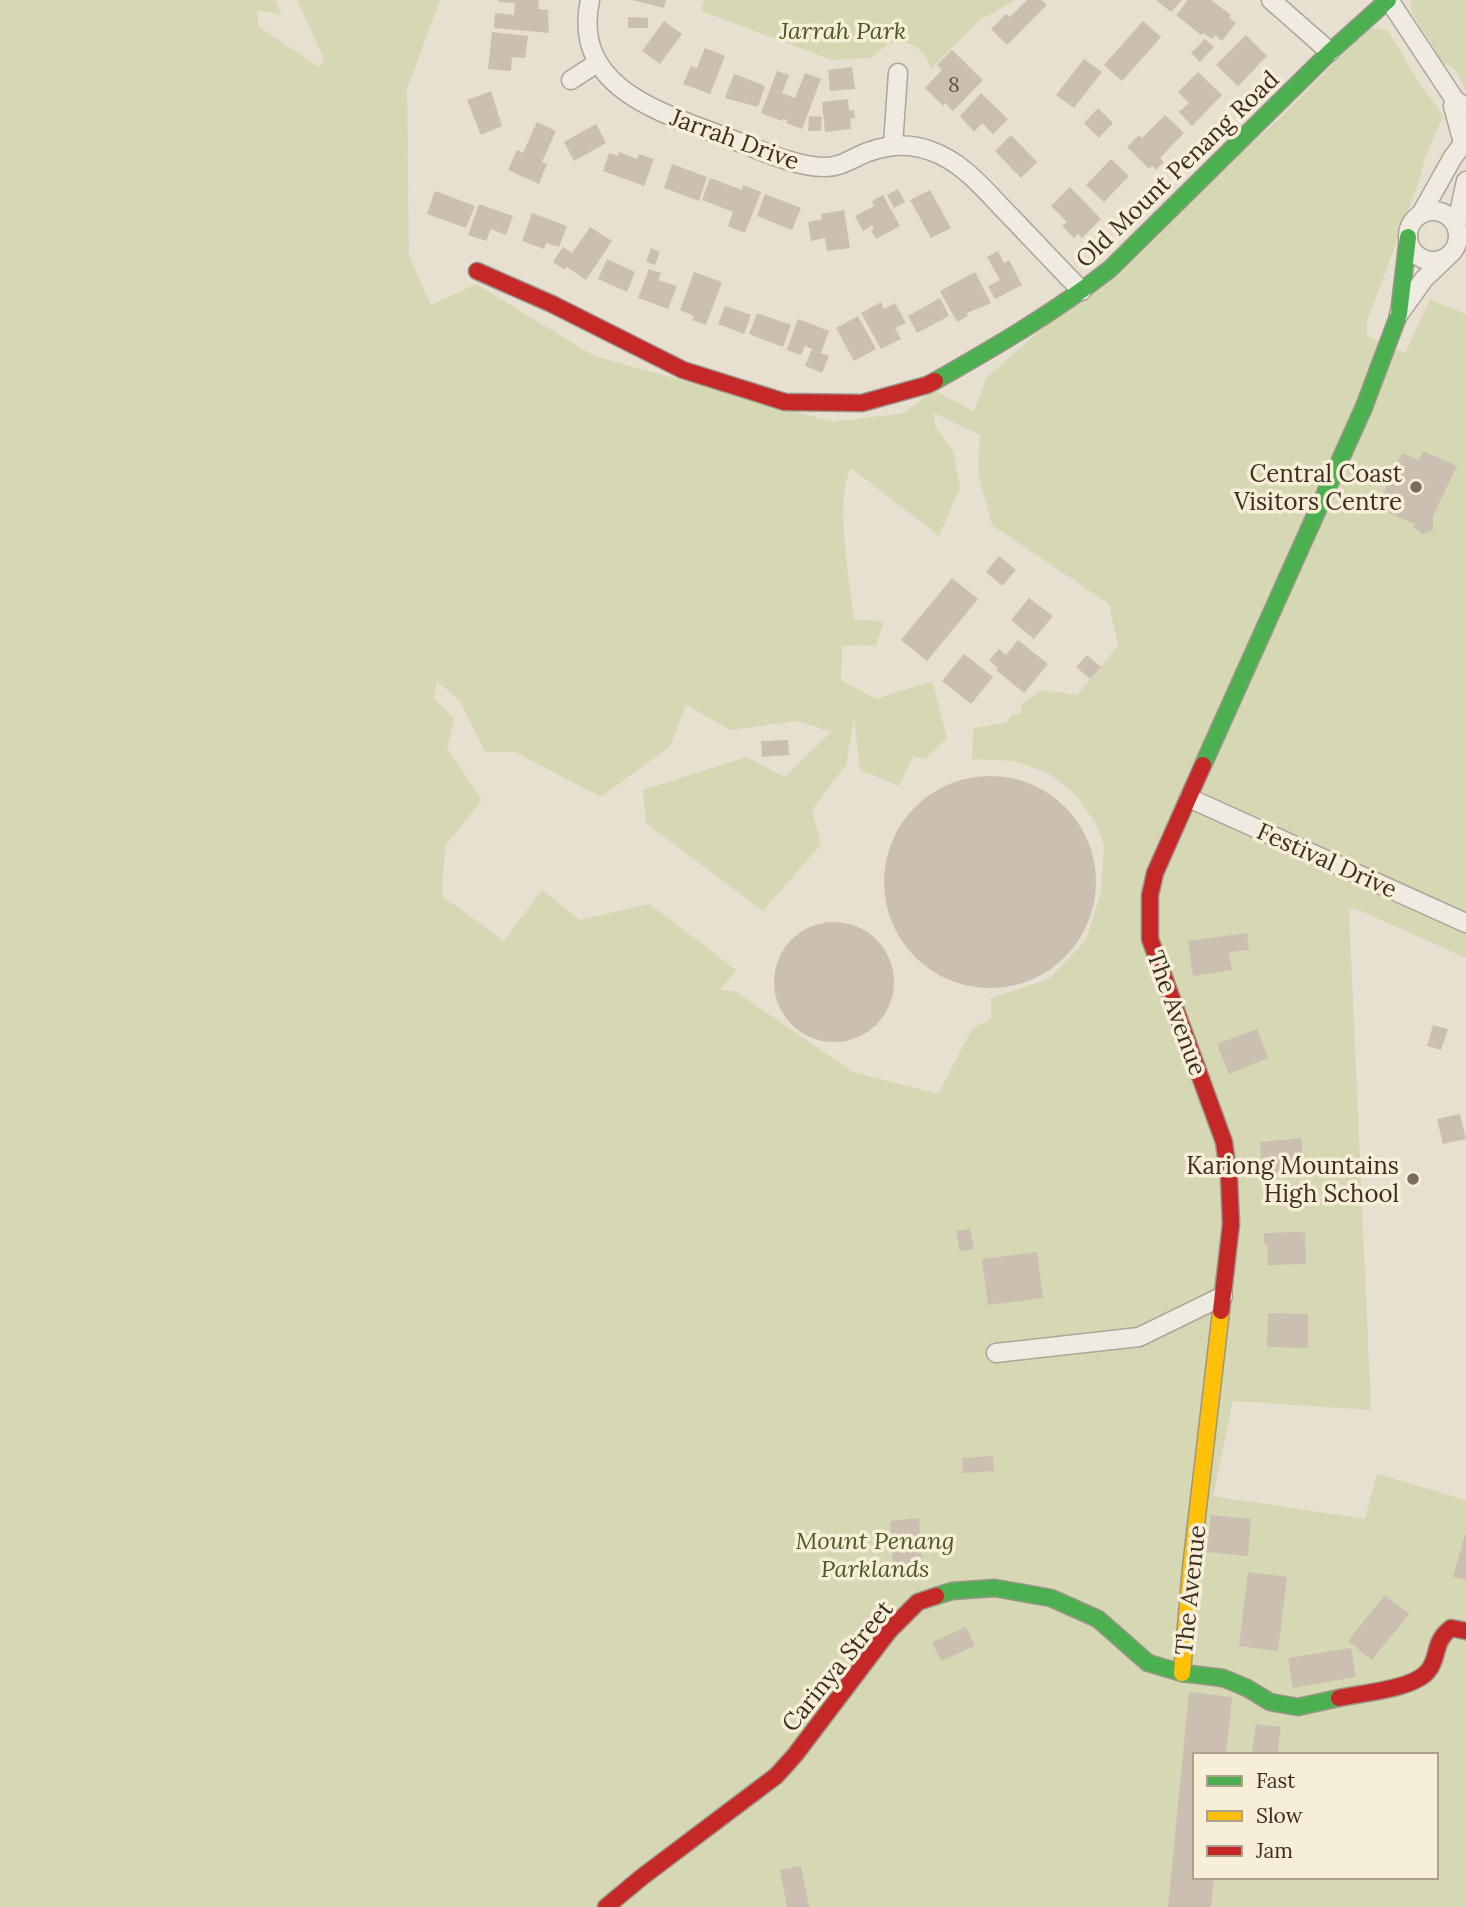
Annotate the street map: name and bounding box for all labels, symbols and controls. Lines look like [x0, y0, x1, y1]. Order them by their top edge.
park label: Jarrah Park [779, 15, 906, 46]
street label: Old Mount Penang Road [1069, 64, 1285, 274]
house number: 8 [948, 71, 960, 98]
street label: Jarrah Drive [665, 101, 804, 177]
place label: Central Coast Visitors Centre [1233, 458, 1403, 517]
marker: Central Coast Visitors Centre [1408, 479, 1424, 495]
street label: Festival Drive [1252, 815, 1402, 905]
street label: The Avenue [1140, 946, 1214, 1080]
place label: Kariong Mountains High School [1186, 1150, 1399, 1209]
marker: Kariong Mountains High School [1405, 1171, 1421, 1187]
street label: The Avenue [1168, 1523, 1212, 1657]
park label: Mount Penang Parklands [796, 1525, 954, 1584]
street label: Carinya Street [775, 1593, 900, 1738]
legend [1193, 1753, 1438, 1879]
text: Fast [1256, 1767, 1296, 1794]
text: Slow [1256, 1802, 1303, 1829]
text: Jam [1255, 1837, 1293, 1864]

